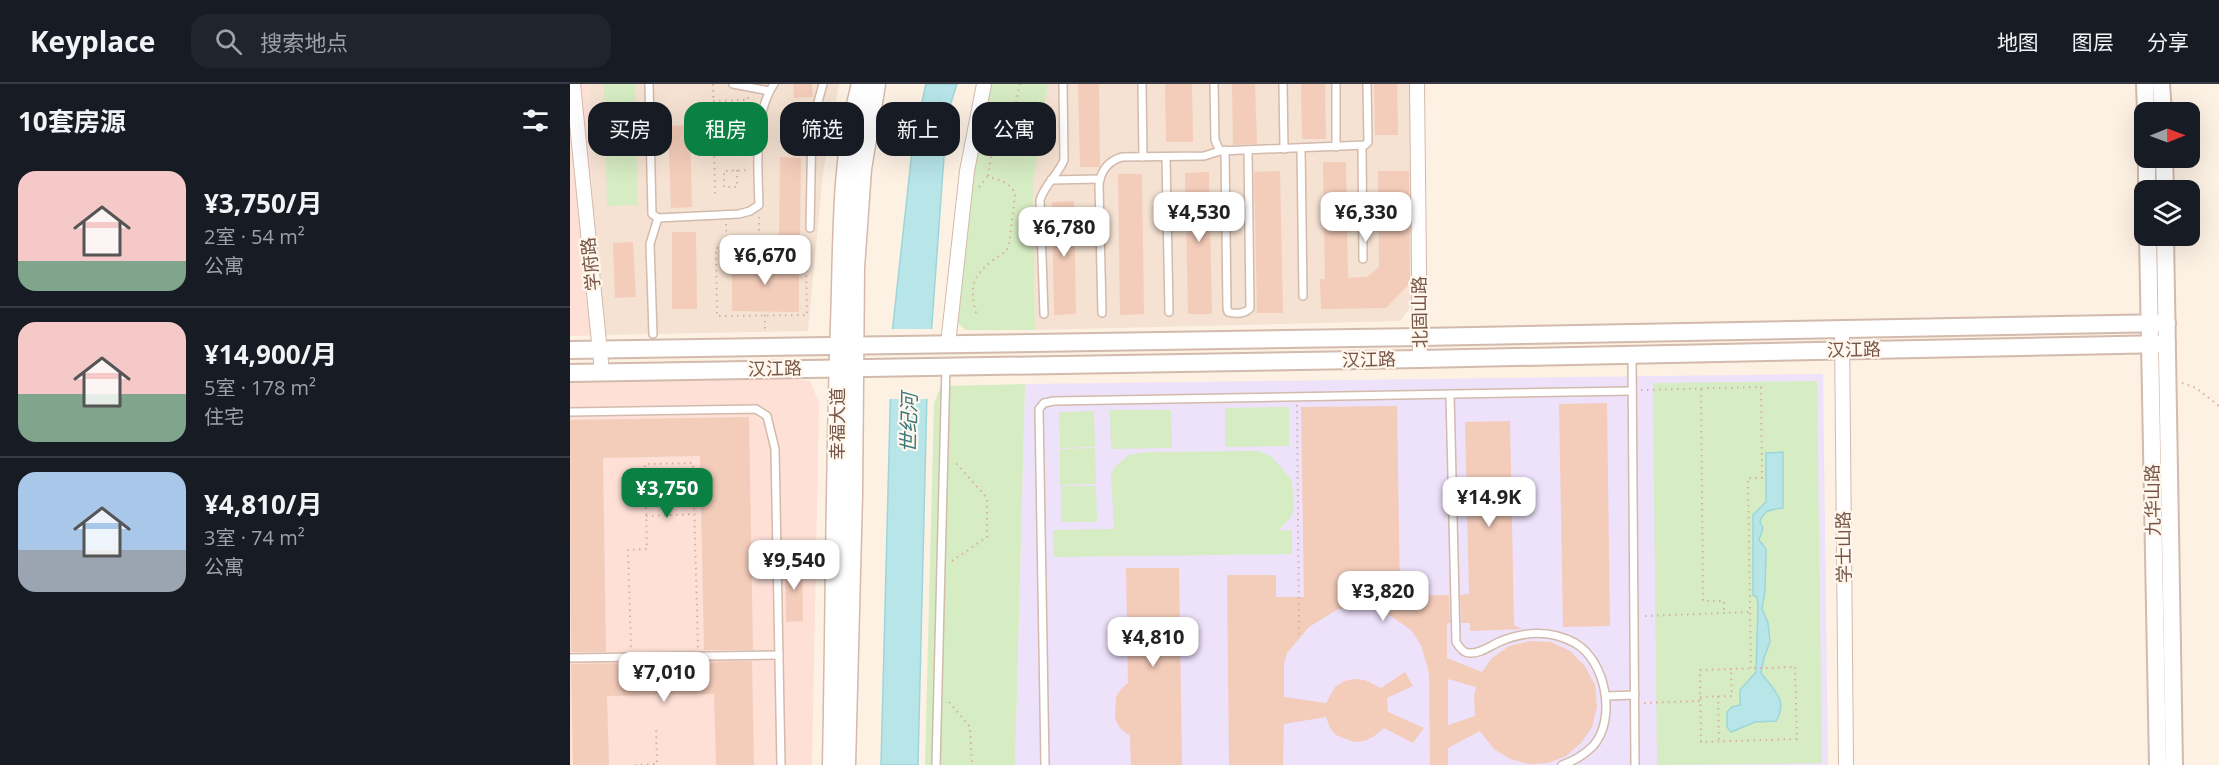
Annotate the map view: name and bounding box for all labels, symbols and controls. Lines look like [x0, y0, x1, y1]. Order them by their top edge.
search box [191, 14, 611, 68]
text: Keyplace [30, 22, 155, 60]
icon: search [212, 25, 245, 58]
text: 搜索地点 [260, 27, 348, 57]
text: 地图 [1997, 28, 2039, 56]
text: 图层 [2072, 28, 2114, 56]
text: 分享 [2147, 28, 2189, 56]
chip: 买房 [588, 102, 672, 156]
chip: 租房 [684, 102, 768, 156]
chip: 筛选 [780, 102, 864, 156]
chip: 新上 [876, 102, 960, 156]
chip: 公寓 [972, 102, 1056, 156]
north arrow [2134, 102, 2200, 168]
map controls [2134, 102, 2200, 246]
text: 10套房源 [18, 103, 126, 139]
icon: filters [519, 104, 552, 137]
button: layers [2134, 180, 2200, 246]
text: ¥3,750/月 [204, 185, 323, 221]
pin: ¥4,530 [1150, 192, 1248, 243]
pin: ¥6,330 [1317, 192, 1415, 243]
icon: home [66, 195, 138, 267]
text: ¥4,530 [1168, 198, 1230, 225]
text: ¥6,330 [1335, 198, 1397, 225]
pin: ¥6,780 [1015, 207, 1113, 258]
text: ¥6,780 [1033, 213, 1095, 240]
text: 2室 · 54 m² [204, 223, 305, 250]
pin: ¥6,670 [716, 235, 814, 286]
street label: 学府路 [575, 236, 605, 292]
text: ¥6,670 [734, 241, 796, 268]
text: 公寓 [204, 252, 244, 279]
street label: 北固山路 [1406, 276, 1432, 348]
text: ¥14,900/月 [204, 336, 337, 372]
street label: 汉江路 [1827, 337, 1881, 361]
icon: home [66, 346, 138, 418]
street label: 汉江路 [1342, 347, 1396, 371]
street label: 汉江路 [748, 356, 802, 380]
text: 5室 · 178 m² [204, 374, 316, 401]
street label: 幸福大道 [825, 388, 849, 460]
water label: 世纪河 [894, 389, 923, 453]
text: 住宅 [204, 403, 244, 430]
street label: 九华山路 [2139, 464, 2165, 536]
pin: ¥3,750 [618, 468, 716, 519]
text: ¥3,750 [636, 474, 698, 501]
pin: ¥14.9K [1440, 477, 1538, 528]
text: ¥14.9K [1457, 483, 1521, 510]
text: ¥4,810/月 [204, 486, 323, 522]
icon: home [66, 496, 138, 568]
street label: 学士山路 [1830, 511, 1856, 583]
text: 3室 · 74 m² [204, 524, 305, 551]
pin: ¥9,540 [745, 540, 843, 591]
text: ¥9,540 [763, 546, 825, 573]
text: 公寓 [204, 553, 244, 580]
pin: ¥3,820 [1334, 571, 1432, 622]
text: ¥3,820 [1352, 577, 1414, 604]
pin: ¥4,810 [1104, 617, 1202, 668]
text: ¥4,810 [1122, 623, 1184, 650]
pin: ¥7,010 [615, 652, 713, 703]
text: ¥7,010 [633, 658, 695, 685]

